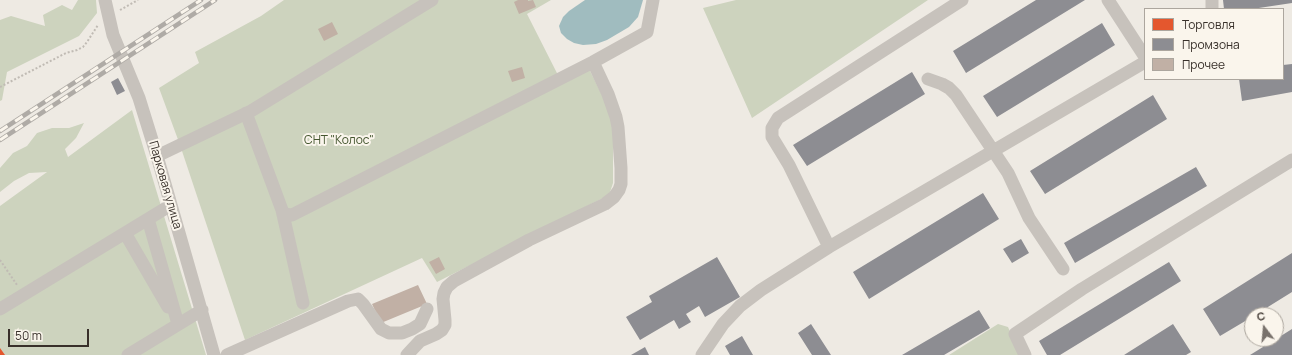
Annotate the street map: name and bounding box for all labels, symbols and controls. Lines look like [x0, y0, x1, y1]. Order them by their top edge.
legend [1144, 8, 1284, 80]
text: Торговля [1182, 16, 1235, 33]
text: Промзона [1182, 36, 1240, 53]
text: Прочее [1182, 56, 1225, 73]
park label: СНТ "Колос" [304, 134, 374, 148]
street label: Парковая улица [146, 139, 184, 231]
north arrow [1244, 307, 1284, 347]
text: С [1255, 308, 1267, 324]
scale bar [10, 321, 91, 347]
text: 50 m [15, 327, 42, 344]

